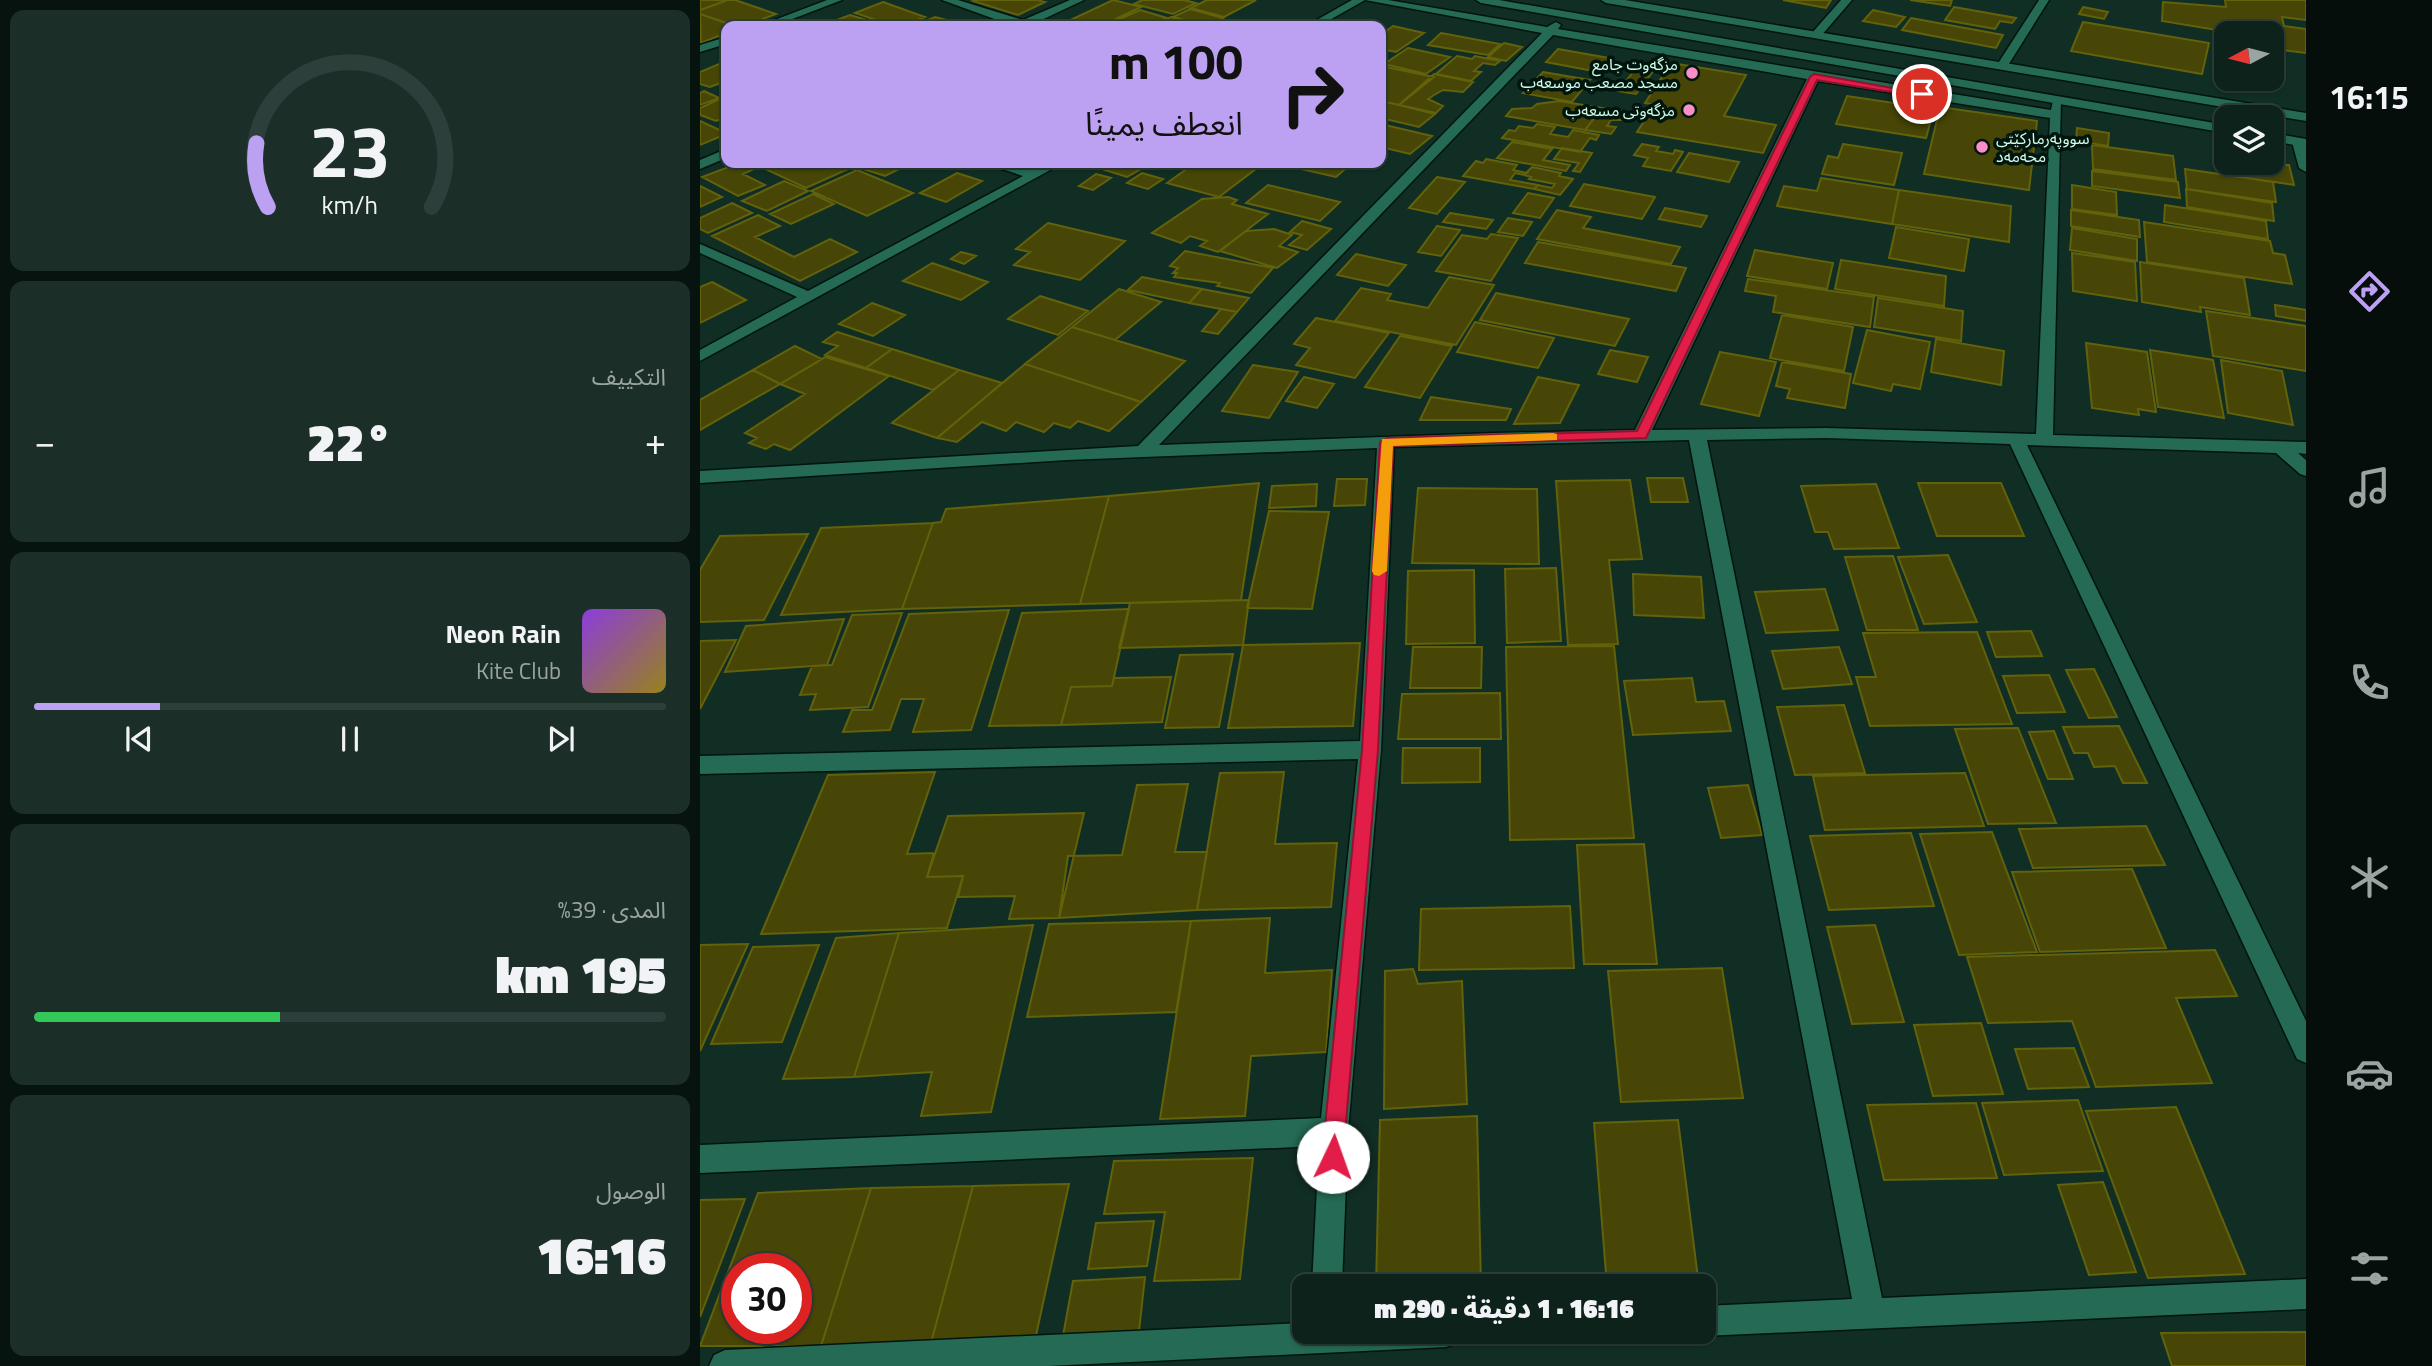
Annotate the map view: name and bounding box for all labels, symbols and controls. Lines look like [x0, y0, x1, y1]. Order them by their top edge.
north arrow [2214, 21, 2284, 91]
map controls [2214, 21, 2284, 175]
text: 100 m [1109, 23, 1243, 98]
icon: right [1267, 49, 1358, 140]
place label: مزگەوت جامع مسجد مصعب موسعەب [1520, 52, 1678, 94]
pin [1892, 64, 1952, 124]
marker: مزگەوت جامع مسجد مصعب موسعەب [1684, 65, 1700, 81]
text: 16:15 [2329, 73, 2409, 121]
icon: arrive [1903, 75, 1941, 113]
text: 23 [309, 95, 391, 205]
place label: مزگەوتی مسعەب [1565, 98, 1675, 122]
text: انعطف يمينًا [1085, 99, 1243, 147]
marker: مزگەوتی مسعەب [1681, 102, 1697, 118]
button: layers [2214, 105, 2284, 175]
place label: سووپەرمارکێتی محەمەد [1996, 126, 2090, 168]
marker: سووپەرمارکێتی محەمەد [1974, 139, 1990, 155]
text: km/h [322, 185, 378, 223]
icon: directions [2345, 267, 2394, 316]
text: التكييف [592, 359, 666, 394]
text: 22° [307, 402, 393, 481]
text: − [34, 412, 55, 470]
text: + [645, 412, 666, 470]
icon: music [2345, 463, 2394, 512]
text: Neon Rain [446, 614, 561, 653]
text: Kite Club [476, 653, 561, 688]
icon: phone [2345, 658, 2394, 707]
icon: previous [120, 720, 158, 758]
icon: pause [331, 720, 369, 758]
icon: next [542, 720, 580, 758]
icon: climate [2345, 853, 2394, 902]
text: المدى · 39% [558, 892, 666, 927]
text: 195 km [495, 934, 666, 1013]
icon: car [2345, 1049, 2394, 1098]
position arrow [1296, 1120, 1370, 1194]
text: الوصول [596, 1173, 666, 1208]
text: 16:16 [537, 1215, 666, 1294]
icon: filters [2345, 1244, 2394, 1293]
speed limit sign: 30 [721, 1253, 812, 1344]
text: 16:16 · 1 دقيقة · 290 m [1374, 1289, 1634, 1328]

